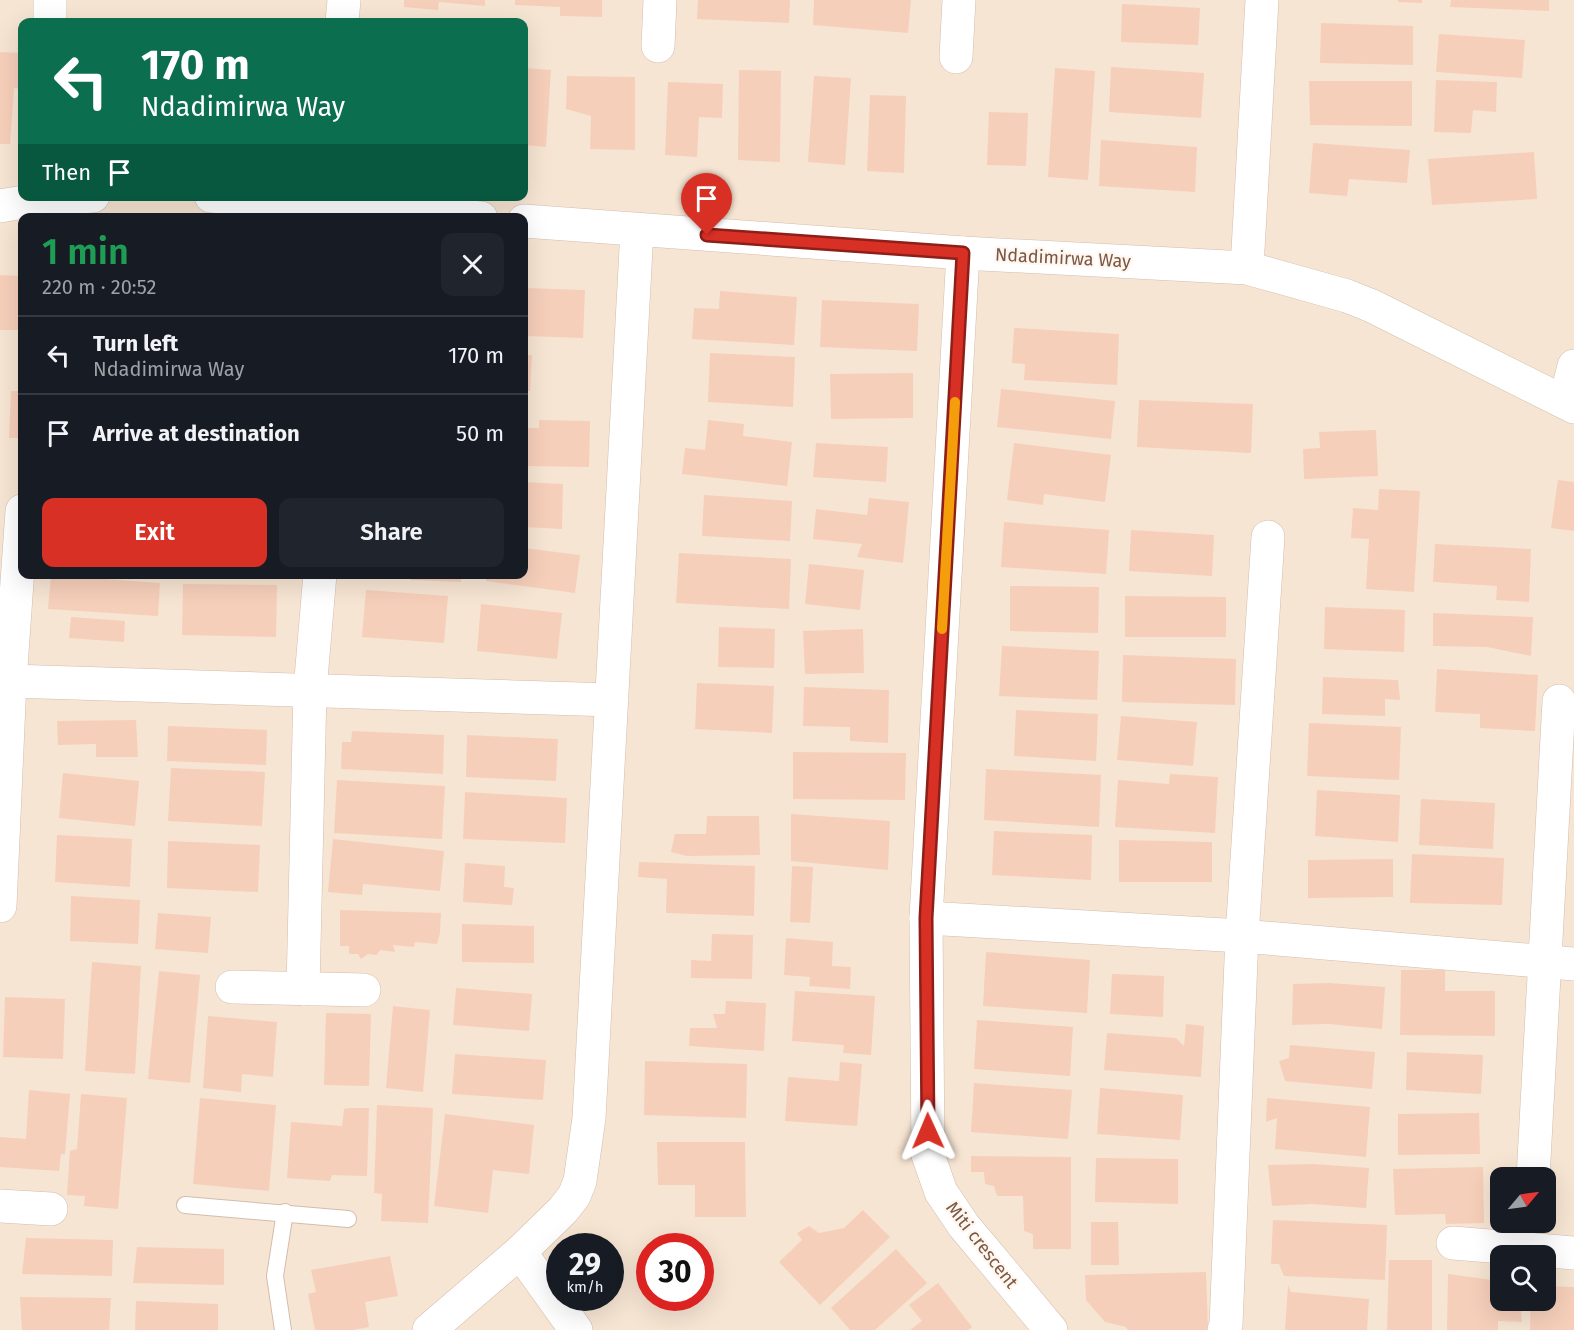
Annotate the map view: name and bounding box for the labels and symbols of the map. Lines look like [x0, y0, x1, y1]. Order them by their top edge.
pin [681, 173, 732, 235]
street label: Ndadimirwa Way [994, 243, 1132, 273]
position arrow [896, 1099, 960, 1163]
north arrow [1490, 1167, 1556, 1233]
street label: Miti crescent [941, 1197, 1023, 1293]
speed limit sign: 30 [636, 1233, 714, 1311]

